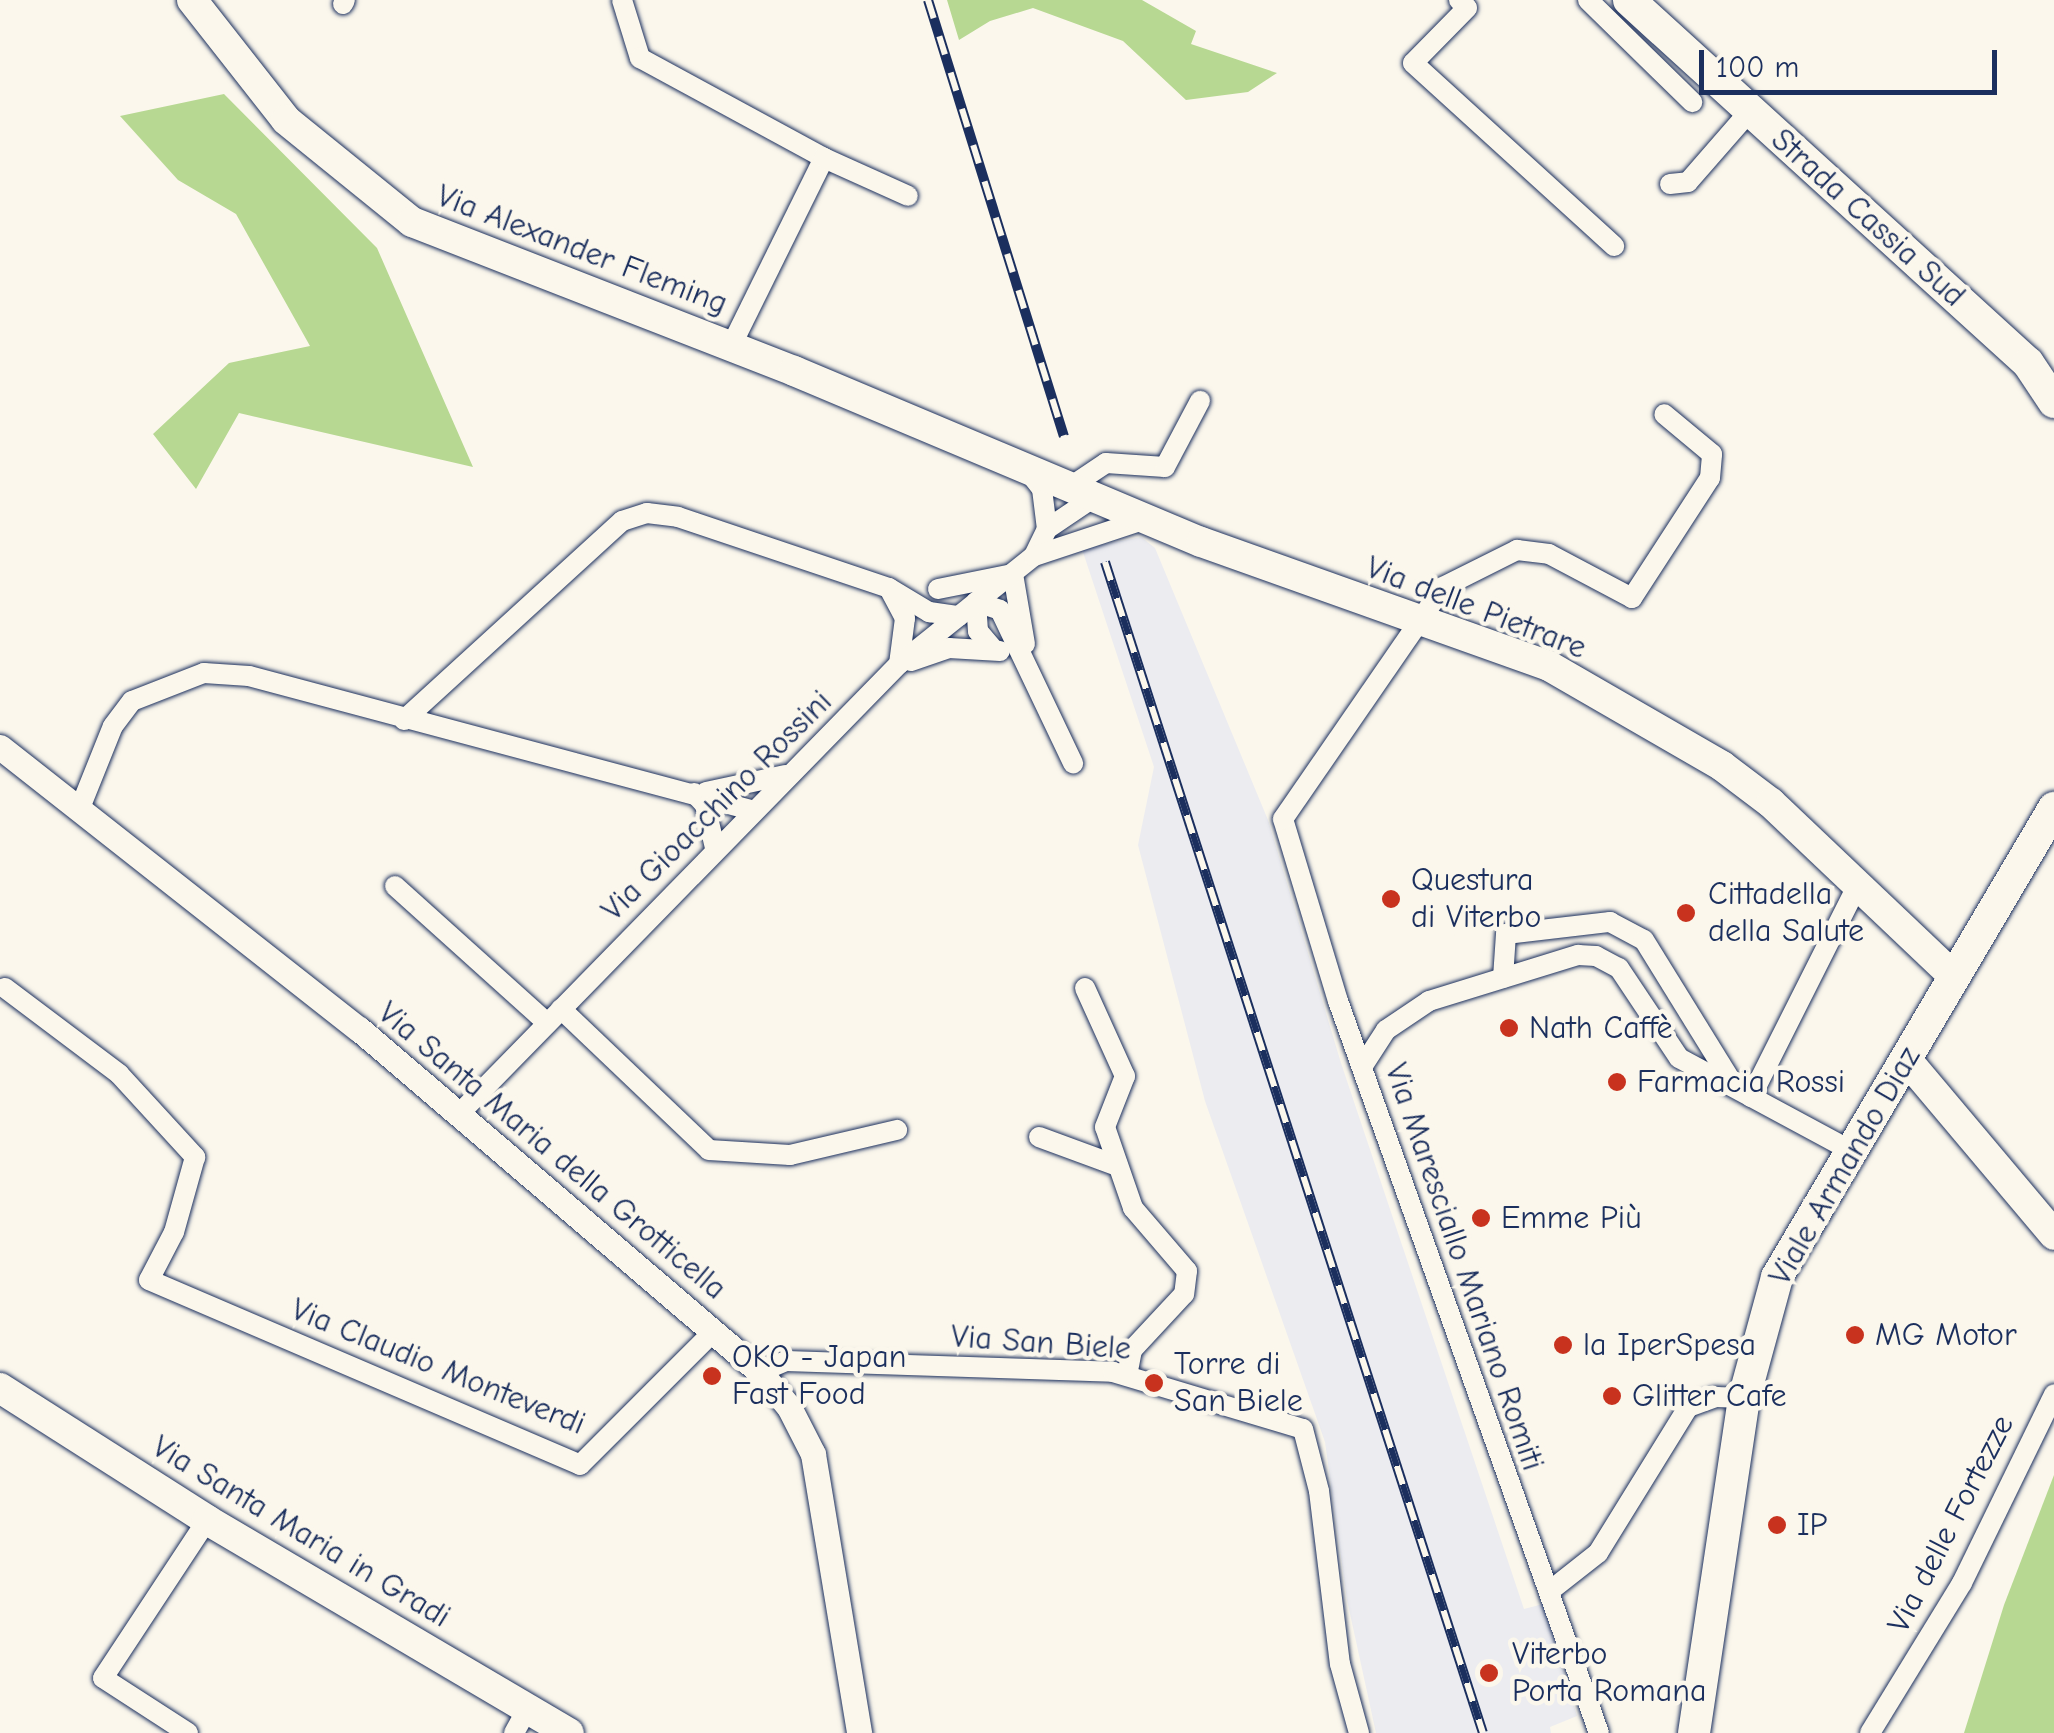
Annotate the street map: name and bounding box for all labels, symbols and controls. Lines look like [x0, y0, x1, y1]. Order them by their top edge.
scale bar [1704, 30, 2002, 92]
text: 100 m [1716, 50, 1799, 85]
street label: Strada Cassia Sud [1763, 121, 1973, 315]
street label: Via Alexander Fleming [431, 177, 733, 323]
street label: Via delle Pietrare [1361, 548, 1591, 668]
street label: Via Gioacchino Rossini [594, 683, 840, 929]
place label: Questura di Viterbo [1411, 862, 1541, 937]
place label: Cittadella della Salute [1708, 876, 1864, 951]
marker: Questura di Viterbo [1380, 888, 1402, 910]
marker: Cittadella della Salute [1673, 900, 1699, 926]
street label: Via Santa Maria della Grotticella [370, 994, 734, 1308]
place label: Nath Caffè [1529, 1009, 1673, 1047]
marker: Nath Caffè [1498, 1017, 1520, 1039]
street label: Viale Armando Diaz [1761, 1040, 1929, 1292]
street label: Via Maresciallo Mariano Romiti [1376, 1058, 1552, 1476]
place label: Farmacia Rossi [1637, 1063, 1845, 1101]
marker: Farmacia Rossi [1606, 1071, 1628, 1093]
place label: Emme Più [1501, 1199, 1641, 1237]
marker: Emme Più [1470, 1207, 1492, 1229]
street label: Via Claudio Monteverdi [286, 1290, 590, 1444]
place label: MG Motor [1875, 1316, 2017, 1354]
street label: Via San Biele [950, 1318, 1132, 1368]
marker: MG Motor [1844, 1324, 1866, 1346]
place label: la IperSpesa [1583, 1326, 1756, 1364]
marker: la IperSpesa [1552, 1334, 1574, 1356]
place label: OKO - Japan Fast Food [732, 1339, 906, 1414]
place label: Torre di San Biele [1174, 1346, 1303, 1421]
marker: OKO - Japan Fast Food [701, 1365, 723, 1387]
marker: Torre di San Biele [1143, 1372, 1165, 1394]
place label: Glitter Cafe [1632, 1377, 1787, 1415]
marker: Glitter Cafe [1601, 1385, 1623, 1407]
street label: Via delle Fortezze [1880, 1409, 2022, 1639]
street label: Via Santa Maria in Gradi [145, 1428, 457, 1636]
place label: IP [1797, 1506, 1827, 1544]
marker: IP [1766, 1514, 1788, 1536]
place label: Viterbo Porta Romana [1512, 1636, 1706, 1711]
marker: Viterbo Porta Romana [1476, 1660, 1502, 1686]

